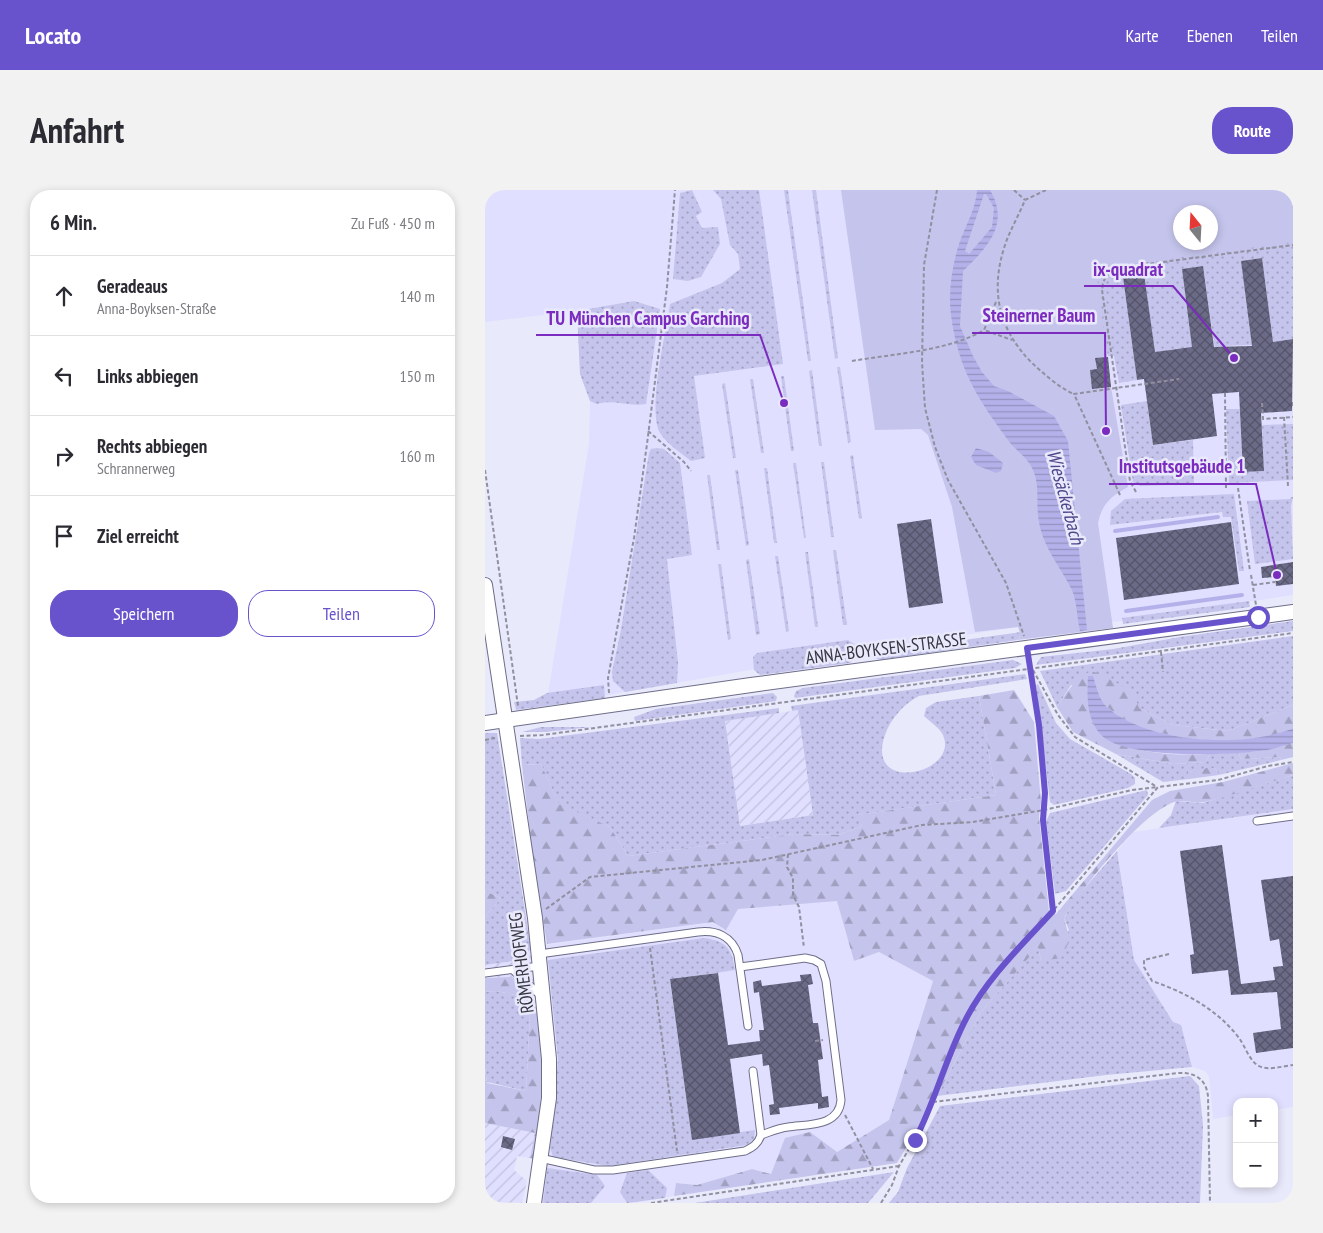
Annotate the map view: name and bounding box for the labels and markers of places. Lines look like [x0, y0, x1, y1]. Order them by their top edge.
callout: ix-quadrat [1084, 252, 1173, 286]
callout: Steinerner Baum [972, 299, 1105, 333]
callout: TU München Campus Garching [536, 301, 760, 335]
callout: Institutsgebäude 1 [1109, 450, 1256, 484]

